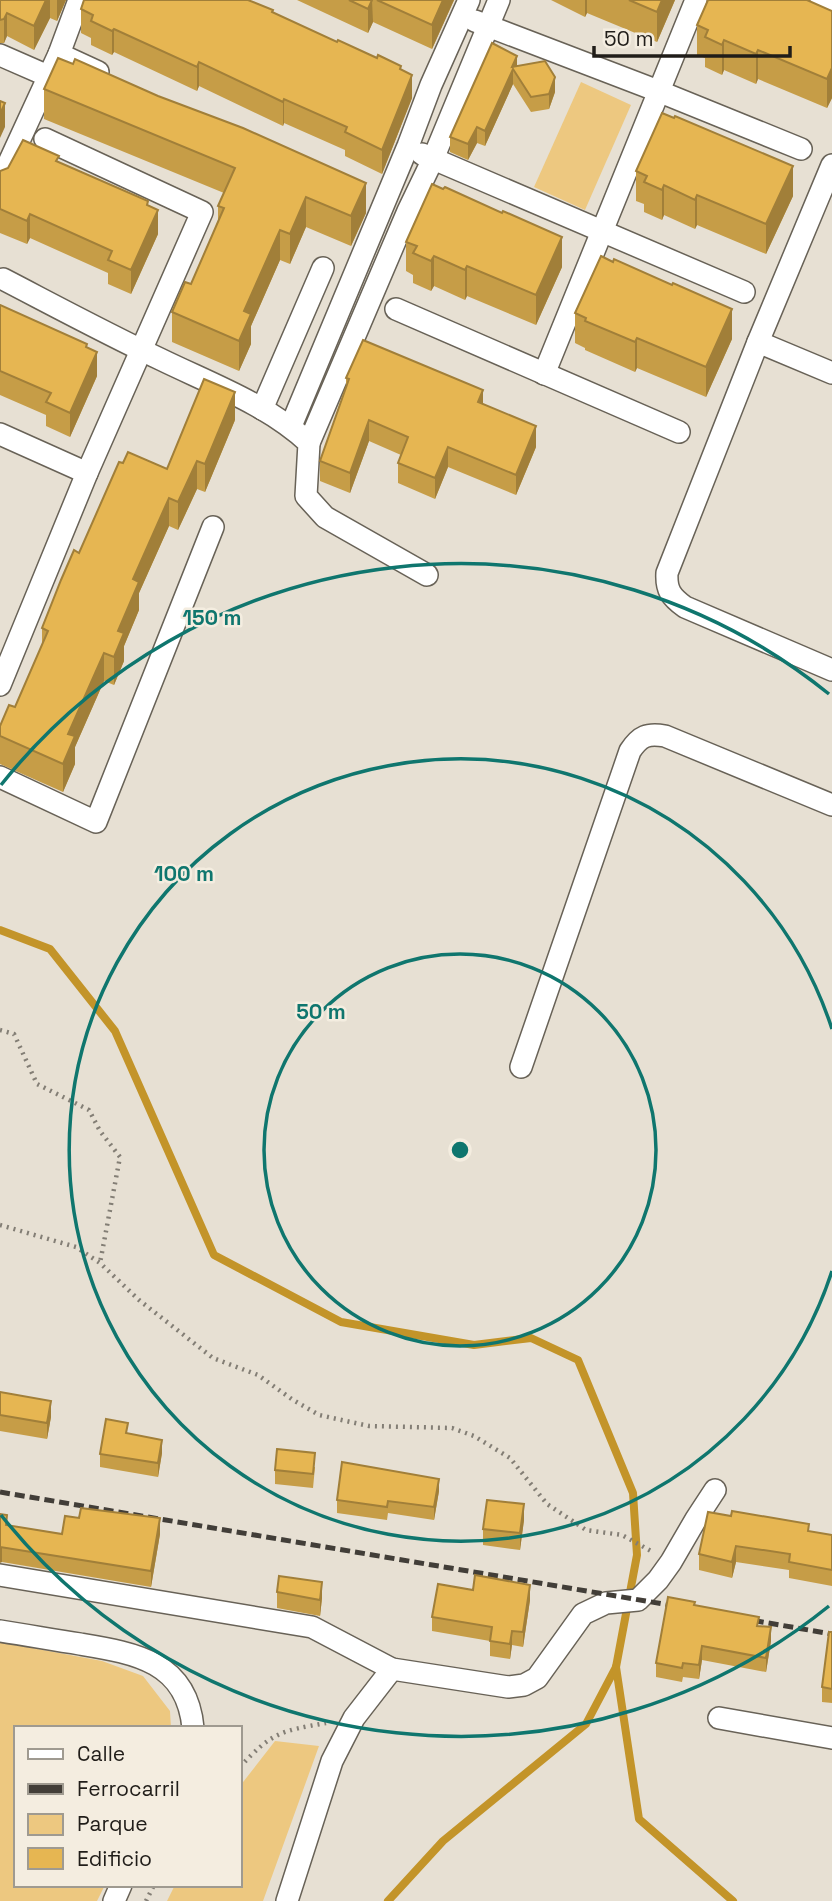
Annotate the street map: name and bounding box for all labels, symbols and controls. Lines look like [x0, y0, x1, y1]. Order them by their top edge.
scale bar [594, 14, 790, 58]
text: 50 m [604, 25, 654, 52]
text: 150 m [183, 604, 241, 631]
text: 100 m [154, 860, 214, 887]
text: 50 m [296, 998, 346, 1025]
centre of rings [448, 1138, 472, 1162]
legend [14, 1726, 242, 1887]
text: Calle [77, 1740, 125, 1767]
text: Ferrocarril [77, 1775, 180, 1802]
text: Parque [77, 1810, 148, 1837]
text: Edificio [77, 1845, 152, 1872]

